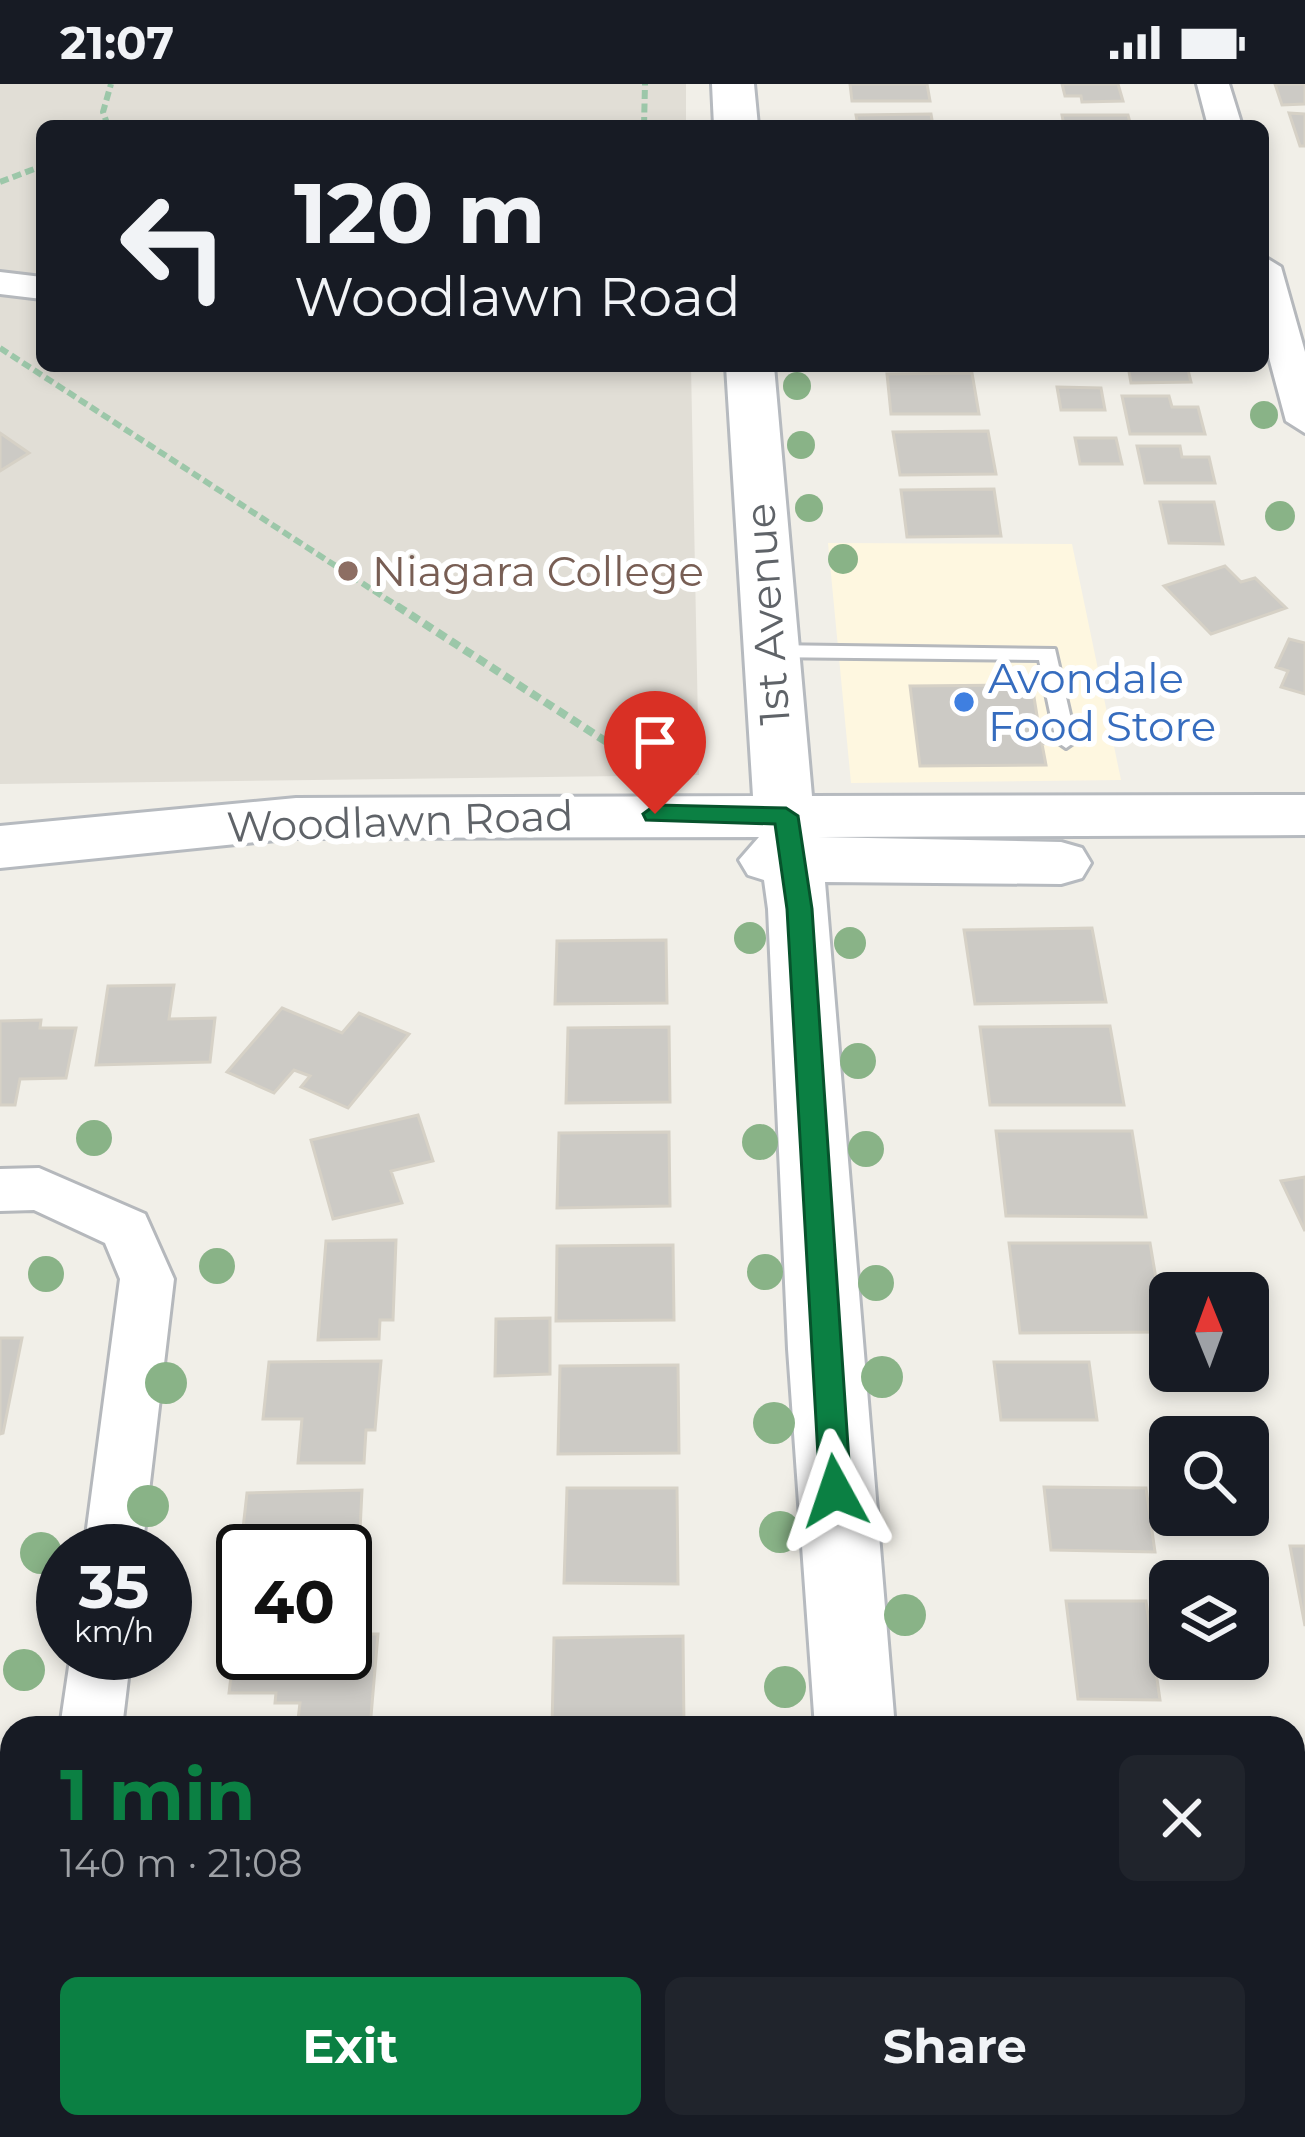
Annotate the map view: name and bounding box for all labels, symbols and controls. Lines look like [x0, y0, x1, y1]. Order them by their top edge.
text: 21:07 [60, 15, 174, 70]
text: 120 m [294, 162, 545, 264]
icon: left [96, 168, 252, 324]
text: Woodlawn Road [294, 264, 741, 330]
street label: 1st Avenue [733, 501, 801, 727]
place label: Niagara College [372, 545, 704, 597]
marker: Niagara College [335, 558, 361, 584]
place label: Avondale Food Store [988, 652, 1216, 752]
marker: Avondale Food Store [951, 689, 977, 715]
pin [604, 691, 706, 814]
icon: arrive [622, 709, 688, 775]
street label: Woodlawn Road [226, 789, 574, 853]
north arrow [1149, 1272, 1269, 1392]
map controls [1149, 1272, 1269, 1680]
button: search [1149, 1416, 1269, 1536]
position arrow [772, 1428, 898, 1554]
speed limit sign: 40 [216, 1524, 372, 1680]
text: 35 [79, 1550, 149, 1623]
button: layers [1149, 1560, 1269, 1680]
text: km/h [74, 1613, 154, 1650]
text: 1 min [60, 1750, 256, 1838]
button: close [1119, 1755, 1245, 1881]
text: 140 m · 21:08 [60, 1839, 303, 1887]
button: Exit [60, 1977, 641, 2115]
button: Share [665, 1977, 1245, 2115]

